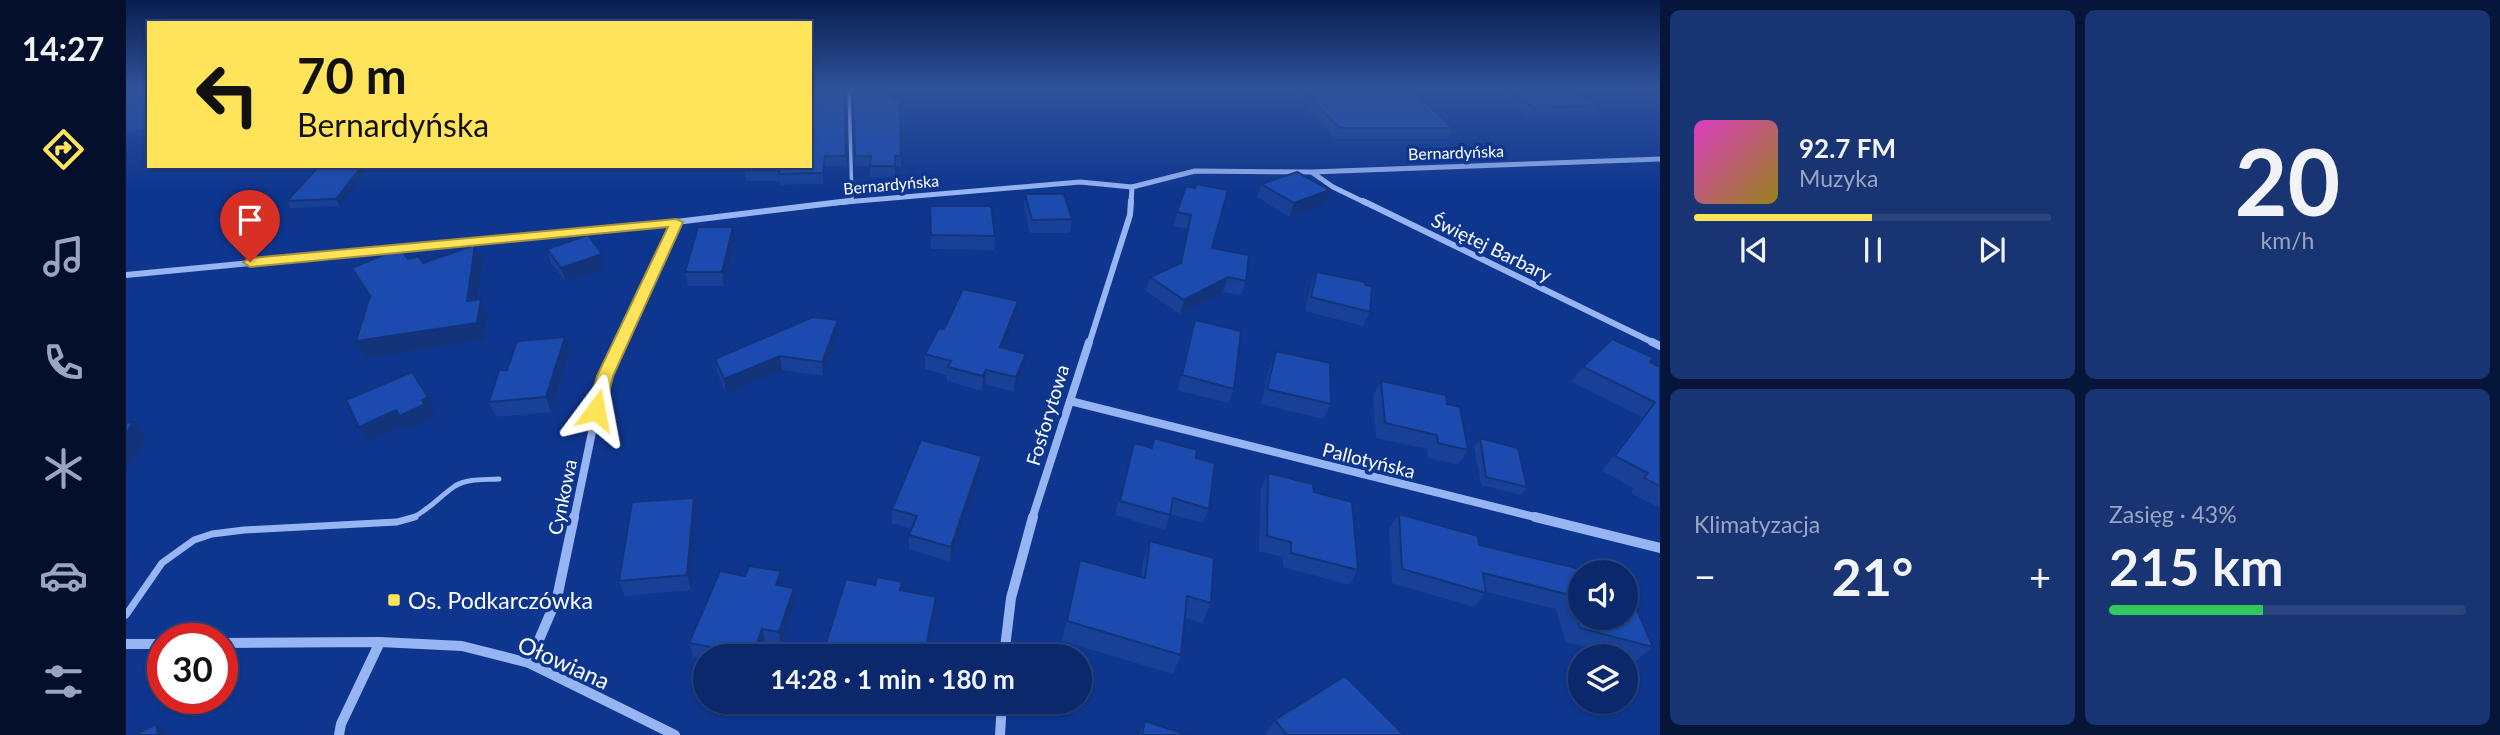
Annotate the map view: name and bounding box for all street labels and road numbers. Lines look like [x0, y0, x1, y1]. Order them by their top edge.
street label: Bernardyńska [1408, 141, 1504, 163]
street label: Bernardyńska [842, 170, 940, 198]
street label: Świętej Barbary [1428, 208, 1556, 286]
street label: Fosforytowa [1021, 362, 1073, 468]
street label: Pallotyńska [1320, 437, 1418, 483]
street label: Cynkowa [543, 457, 581, 537]
street label: Ołowiana [514, 629, 614, 695]

